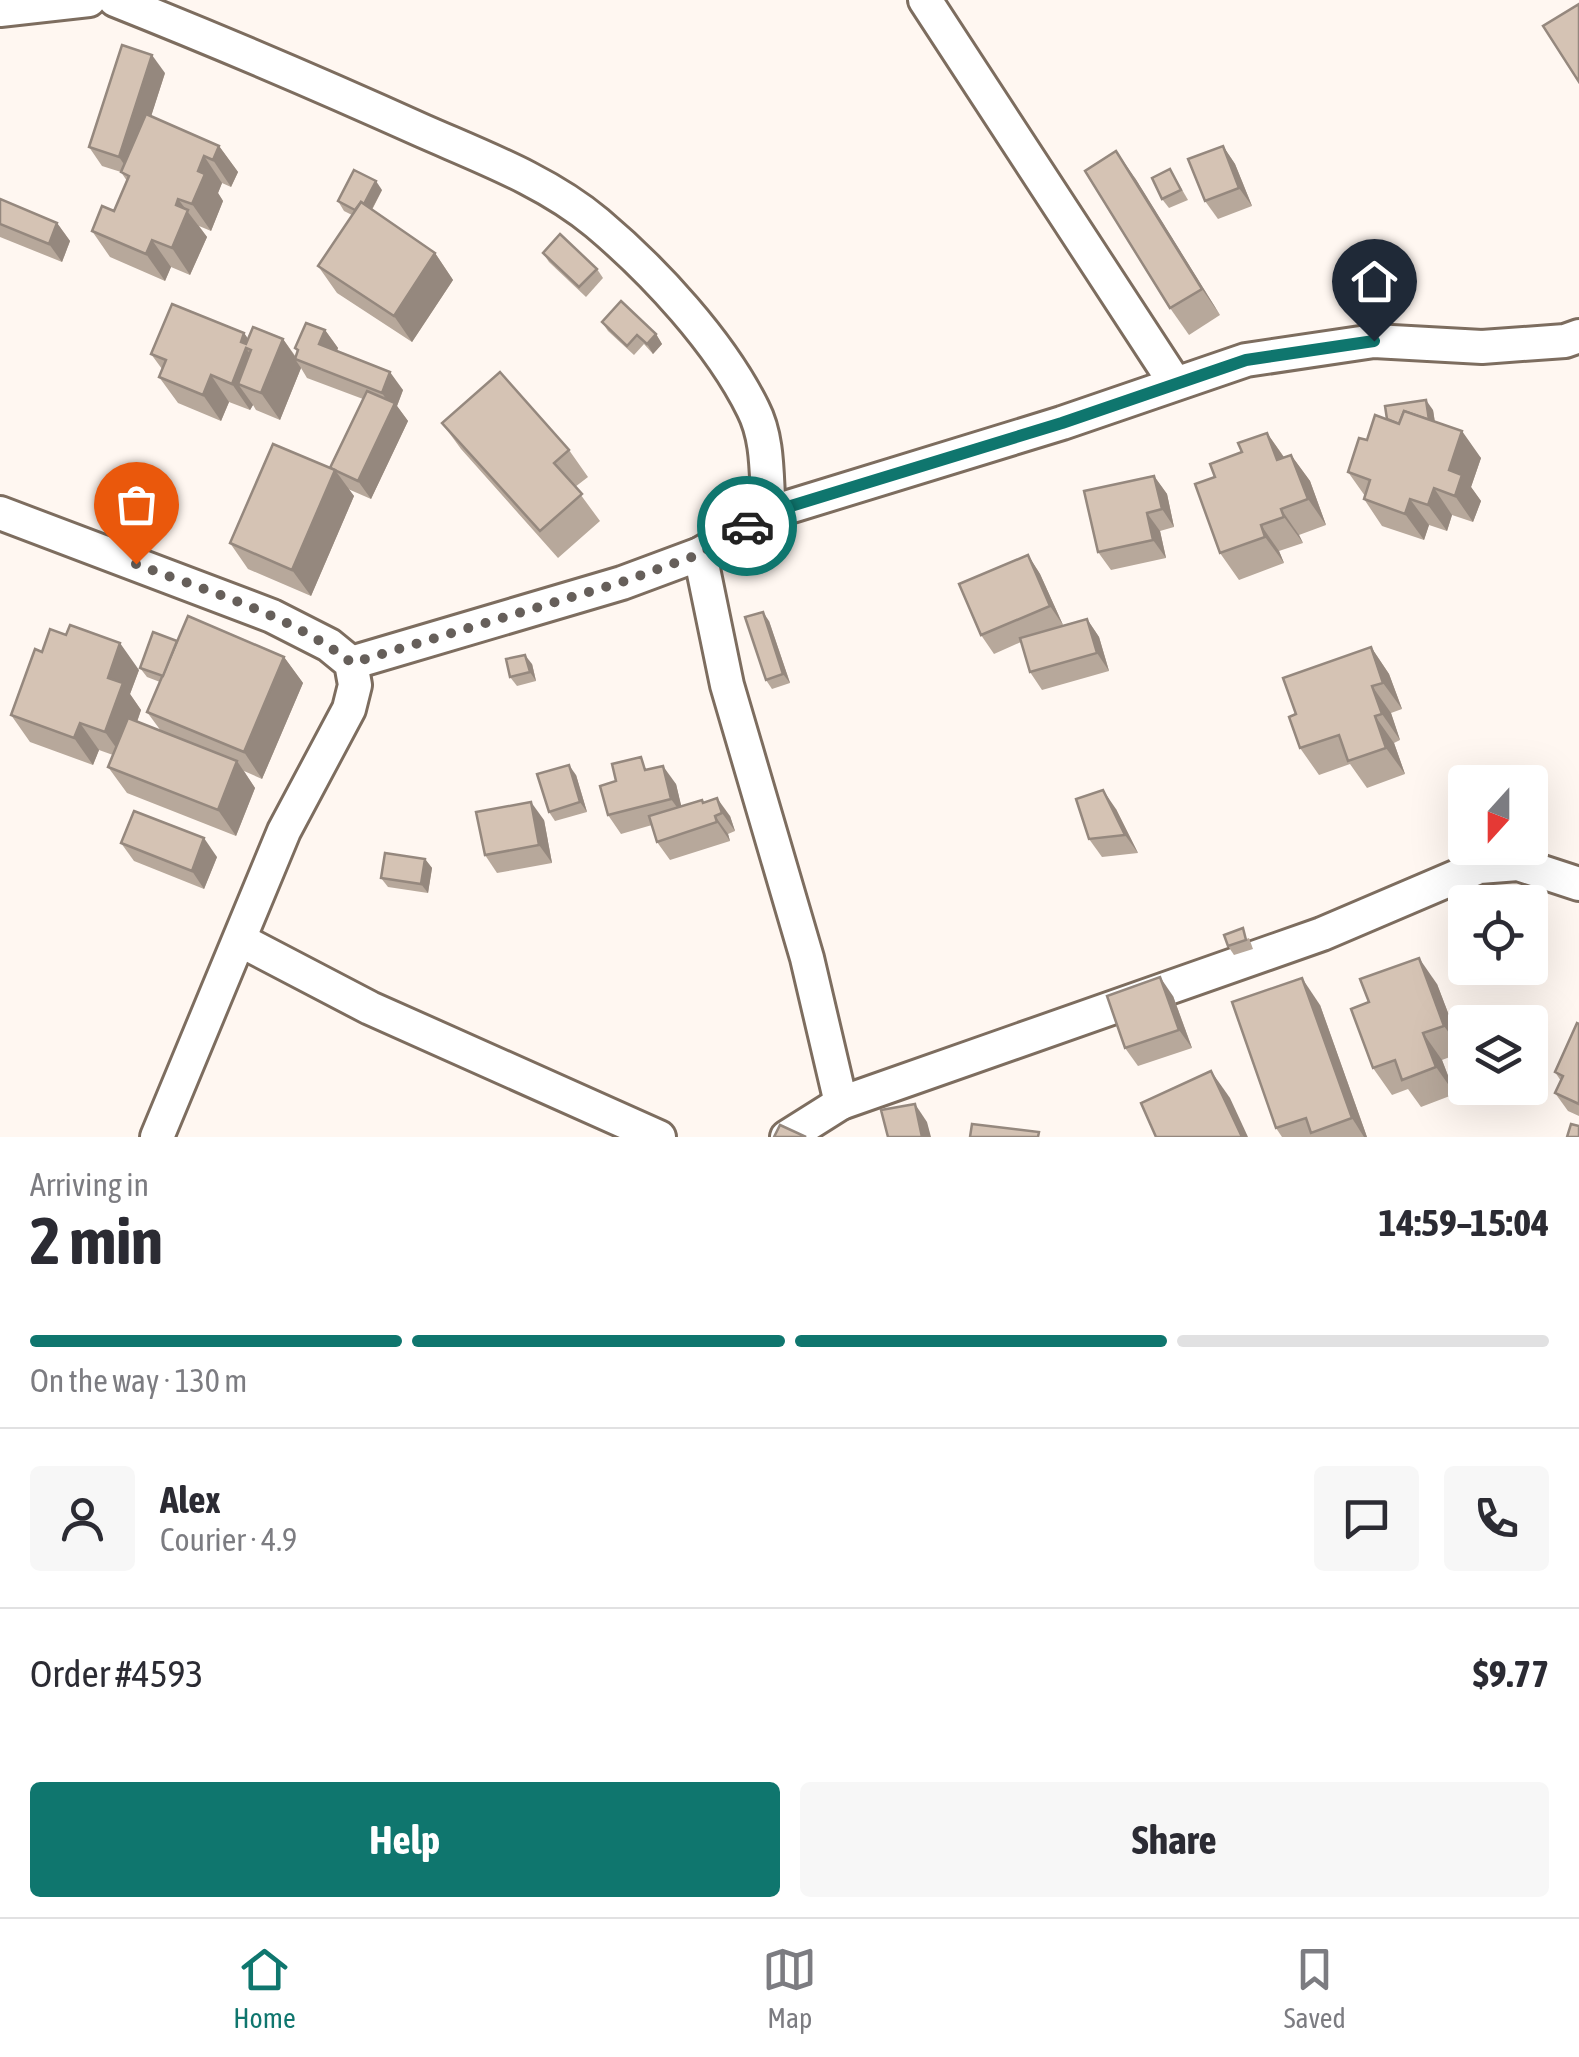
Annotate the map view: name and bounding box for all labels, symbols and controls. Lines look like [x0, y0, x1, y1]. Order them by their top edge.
pin [1332, 239, 1417, 342]
icon: home [1347, 254, 1402, 309]
pin [94, 462, 179, 565]
courier [697, 476, 797, 576]
icon: bag [109, 477, 164, 532]
icon: car [720, 499, 775, 554]
north arrow [1448, 765, 1548, 865]
map controls [1448, 765, 1548, 1105]
button: locate [1448, 885, 1548, 985]
button: layers [1448, 1005, 1548, 1105]
text: Arriving in [30, 1166, 149, 1203]
text: 14:59–15:04 [1379, 1201, 1549, 1244]
text: 2 min [30, 1203, 163, 1278]
text: On the way · 130 m [30, 1362, 247, 1399]
button: person [30, 1466, 135, 1571]
button: chat [1314, 1466, 1419, 1571]
button: phone [1444, 1466, 1549, 1571]
text: Alex [160, 1478, 221, 1521]
text: Courier · 4.9 [160, 1521, 297, 1558]
text: Order #4593 [30, 1652, 203, 1695]
text: $9.77 [1473, 1652, 1549, 1695]
button: Help [30, 1782, 780, 1897]
button: Share [800, 1782, 1549, 1897]
tab: Home [233, 1942, 296, 2034]
tab: Map [762, 1942, 817, 2034]
tab: Saved [1284, 1942, 1346, 2034]

